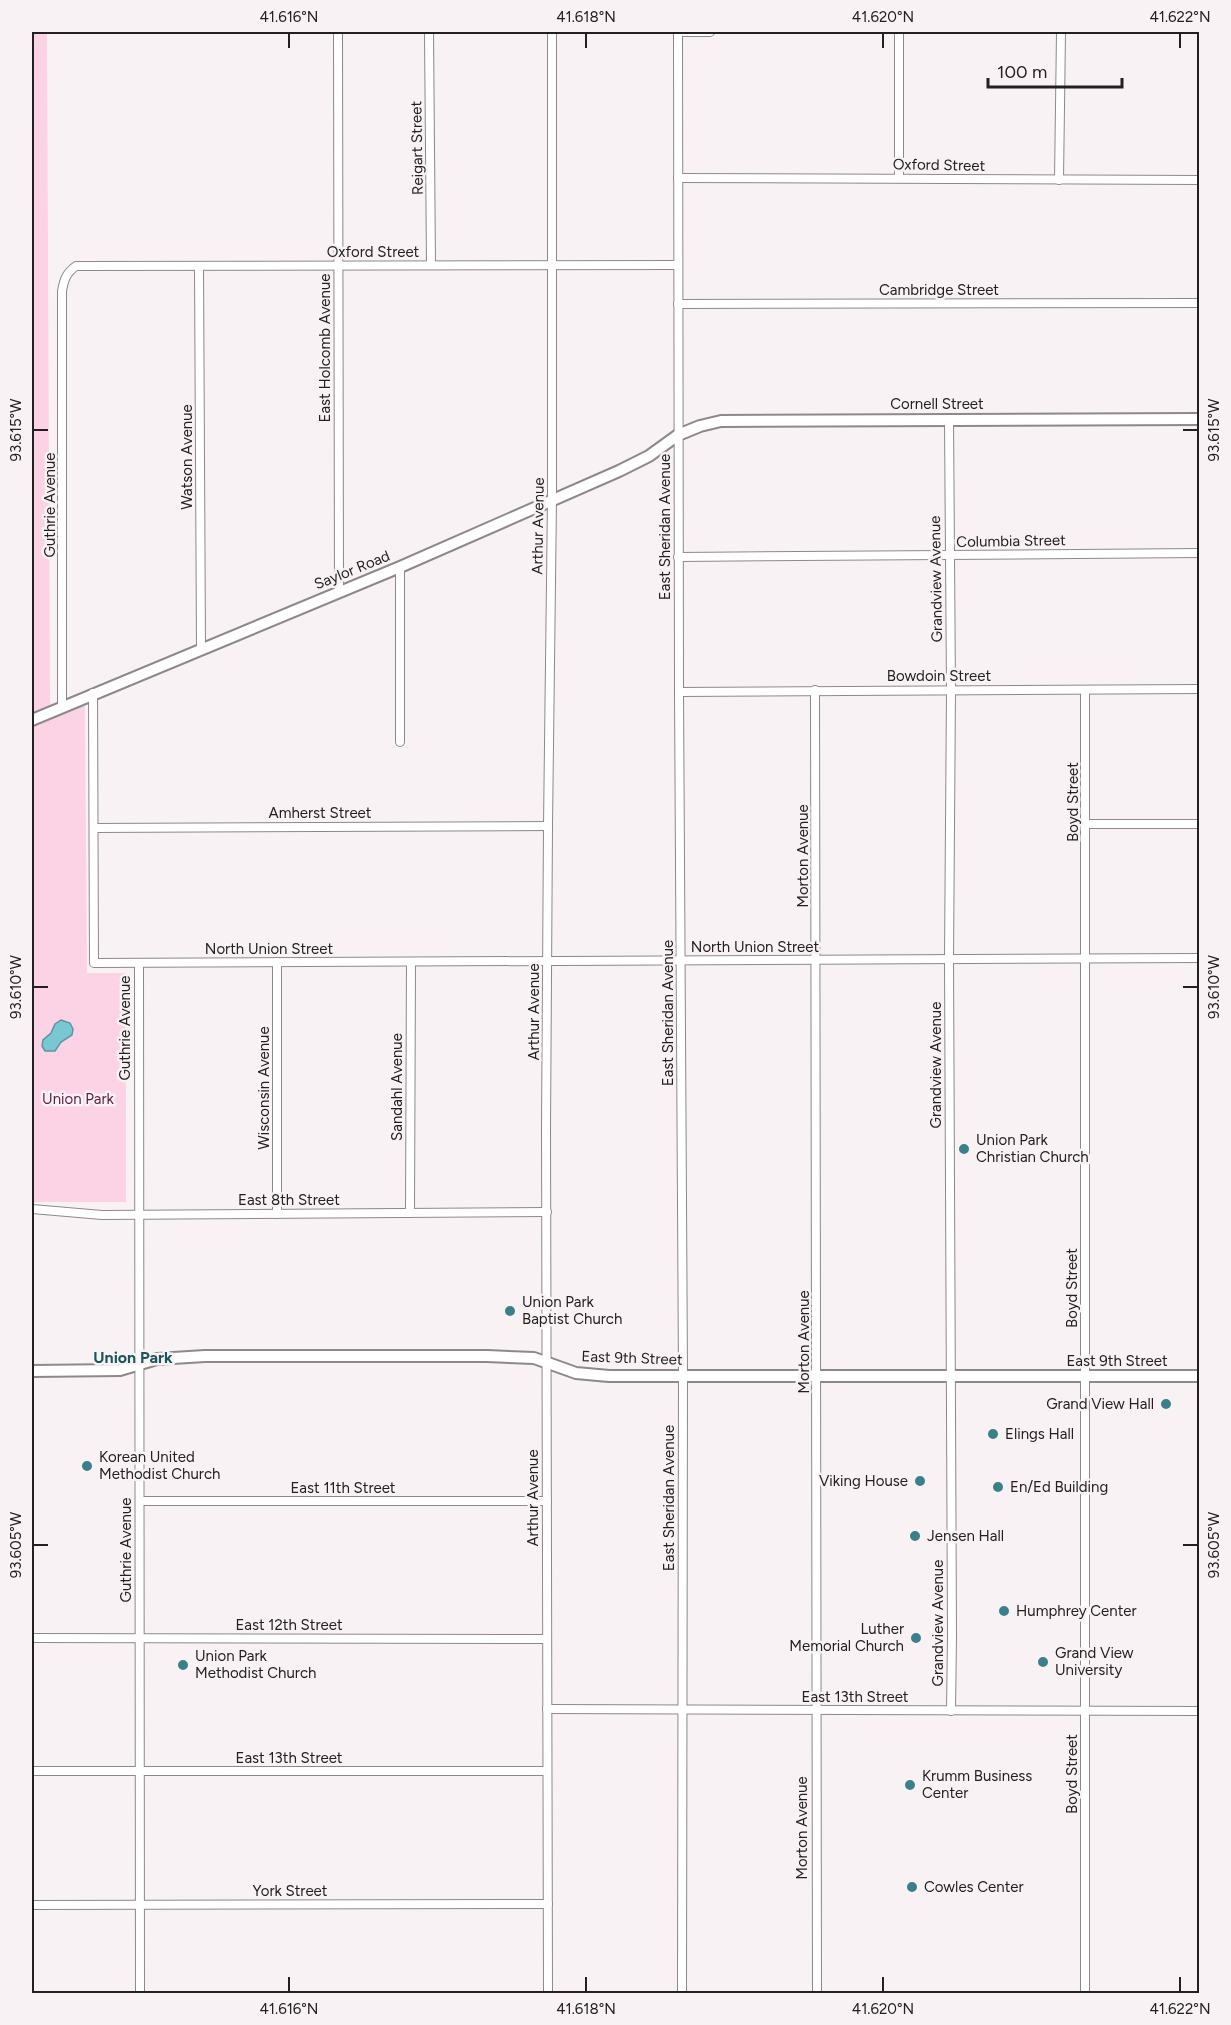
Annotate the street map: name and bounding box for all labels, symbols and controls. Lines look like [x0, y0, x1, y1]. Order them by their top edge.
text: 41.616°N [260, 8, 318, 26]
text: 41.618°N [556, 8, 616, 26]
text: 41.620°N [852, 8, 914, 26]
text: 41.622°N [1149, 8, 1211, 26]
scale bar [988, 51, 1122, 89]
text: 100 m [997, 61, 1047, 83]
street label: Reigart Street [407, 101, 427, 195]
street label: Oxford Street [893, 155, 986, 175]
street label: Oxford Street [327, 243, 420, 261]
street label: East Holcomb Avenue [316, 274, 334, 422]
street label: Cambridge Street [879, 281, 999, 299]
street label: Cornell Street [890, 395, 984, 413]
text: 93.615°W [7, 398, 25, 462]
text: 93.615°W [1205, 398, 1223, 462]
street label: Watson Avenue [178, 404, 196, 510]
street label: Guthrie Avenue [41, 453, 59, 557]
street label: East Sheridan Avenue [656, 454, 674, 600]
street label: Arthur Avenue [528, 477, 548, 575]
street label: Grandview Avenue [926, 515, 946, 643]
street label: Columbia Street [956, 531, 1066, 551]
street label: Saylor Road [312, 547, 392, 593]
street label: Bowdoin Street [887, 667, 991, 685]
street label: Boyd Street [1064, 762, 1082, 842]
street label: Amherst Street [269, 804, 372, 822]
street label: Morton Avenue [794, 804, 812, 908]
street label: North Union Street [691, 938, 820, 956]
street label: North Union Street [205, 940, 334, 958]
street label: East Sheridan Avenue [659, 940, 677, 1086]
text: 93.610°W [7, 954, 25, 1019]
text: 93.610°W [1205, 954, 1223, 1019]
street label: Arthur Avenue [525, 963, 543, 1061]
street label: Guthrie Avenue [116, 976, 134, 1080]
street label: Grandview Avenue [927, 1002, 945, 1128]
street label: Wisconsin Avenue [255, 1026, 273, 1150]
street label: Sandahl Avenue [388, 1033, 406, 1141]
park label: Union Park [42, 1090, 115, 1108]
place label: Union Park Christian Church [976, 1131, 1089, 1166]
marker: Union Park Christian Church [957, 1142, 971, 1156]
street label: East 8th Street [238, 1191, 340, 1209]
street label: Boyd Street [1063, 1248, 1081, 1328]
street label: Morton Avenue [795, 1290, 813, 1394]
place label: Union Park Baptist Church [522, 1293, 622, 1328]
marker: Union Park Baptist Church [503, 1304, 517, 1318]
street label: East 9th Street [581, 1347, 683, 1369]
district label: Union Park [93, 1348, 173, 1367]
street label: East 9th Street [1066, 1352, 1168, 1370]
place label: Grand View Hall [1046, 1395, 1154, 1413]
marker: Grand View Hall [1159, 1397, 1173, 1411]
street label: East Sheridan Avenue [660, 1425, 678, 1571]
place label: Elings Hall [1005, 1425, 1074, 1443]
marker: Elings Hall [986, 1427, 1000, 1441]
place label: Korean United Methodist Church [99, 1448, 220, 1483]
street label: Arthur Avenue [524, 1449, 542, 1547]
marker: Korean United Methodist Church [80, 1459, 94, 1473]
place label: Viking House [819, 1472, 908, 1490]
marker: Viking House [913, 1474, 927, 1488]
place label: En/Ed Building [1010, 1478, 1108, 1496]
street label: East 11th Street [290, 1479, 396, 1497]
marker: En/Ed Building [991, 1480, 1005, 1494]
street label: Guthrie Avenue [117, 1498, 135, 1602]
text: 93.605°W [7, 1511, 25, 1578]
text: 93.605°W [1205, 1511, 1223, 1578]
place label: Jensen Hall [927, 1527, 1004, 1545]
marker: Jensen Hall [908, 1529, 922, 1543]
street label: Grandview Avenue [929, 1560, 947, 1686]
place label: Humphrey Center [1016, 1602, 1137, 1620]
marker: Humphrey Center [997, 1604, 1011, 1618]
street label: East 12th Street [235, 1616, 343, 1634]
place label: Luther Memorial Church [789, 1620, 904, 1655]
marker: Luther Memorial Church [909, 1631, 923, 1645]
place label: Grand View University [1055, 1644, 1134, 1679]
place label: Union Park Methodist Church [195, 1647, 316, 1682]
marker: Grand View University [1036, 1655, 1050, 1669]
marker: Union Park Methodist Church [176, 1658, 190, 1672]
street label: East 13th Street [802, 1688, 909, 1706]
street label: Boyd Street [1063, 1734, 1081, 1814]
street label: East 13th Street [236, 1749, 343, 1767]
place label: Krumm Business Center [922, 1767, 1032, 1802]
street label: Morton Avenue [793, 1776, 811, 1880]
marker: Krumm Business Center [903, 1778, 917, 1792]
place label: Cowles Center [924, 1878, 1024, 1896]
marker: Cowles Center [905, 1880, 919, 1894]
street label: York Street [253, 1882, 328, 1900]
text: 41.616°N [260, 2000, 318, 2018]
text: 41.618°N [556, 2000, 616, 2018]
text: 41.620°N [852, 2000, 914, 2018]
text: 41.622°N [1149, 2000, 1211, 2018]

